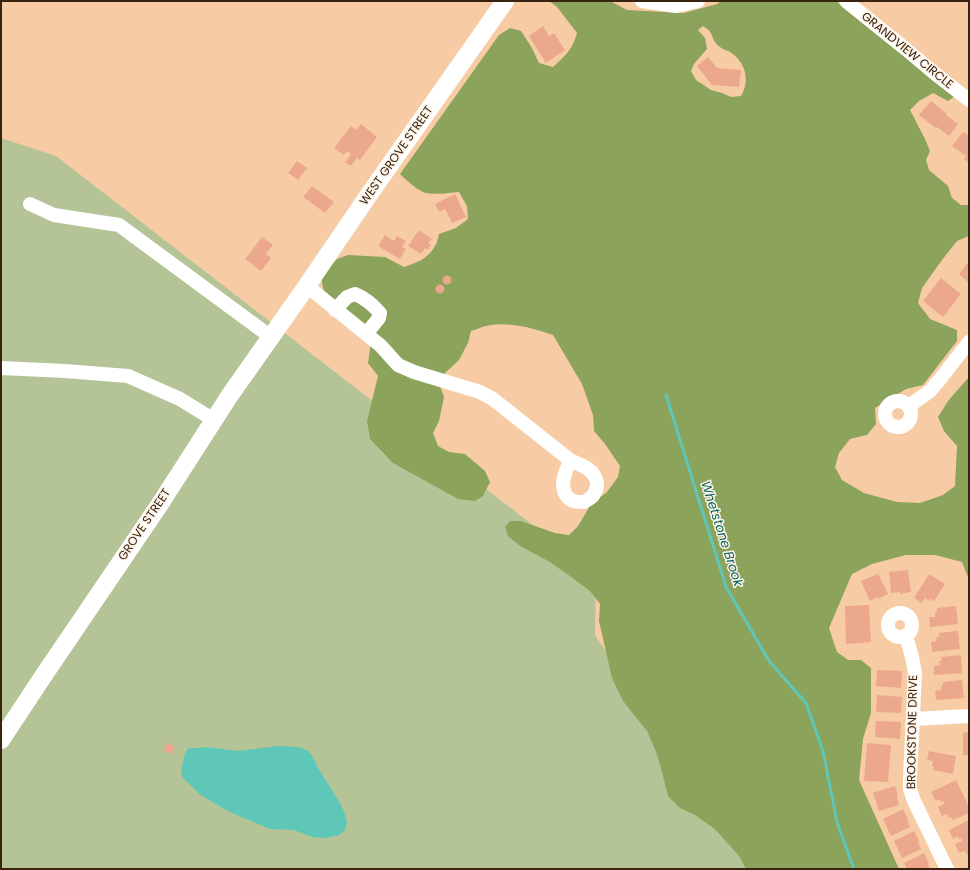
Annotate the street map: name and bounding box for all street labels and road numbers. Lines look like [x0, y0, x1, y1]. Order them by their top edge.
street label: GRANDVIEW CIRCLE [858, 10, 956, 92]
street label: WEST GROVE STREET [357, 104, 437, 208]
street label: GROVE STREET [116, 486, 174, 564]
street label: BROOKSTONE DRIVE [905, 675, 921, 789]

